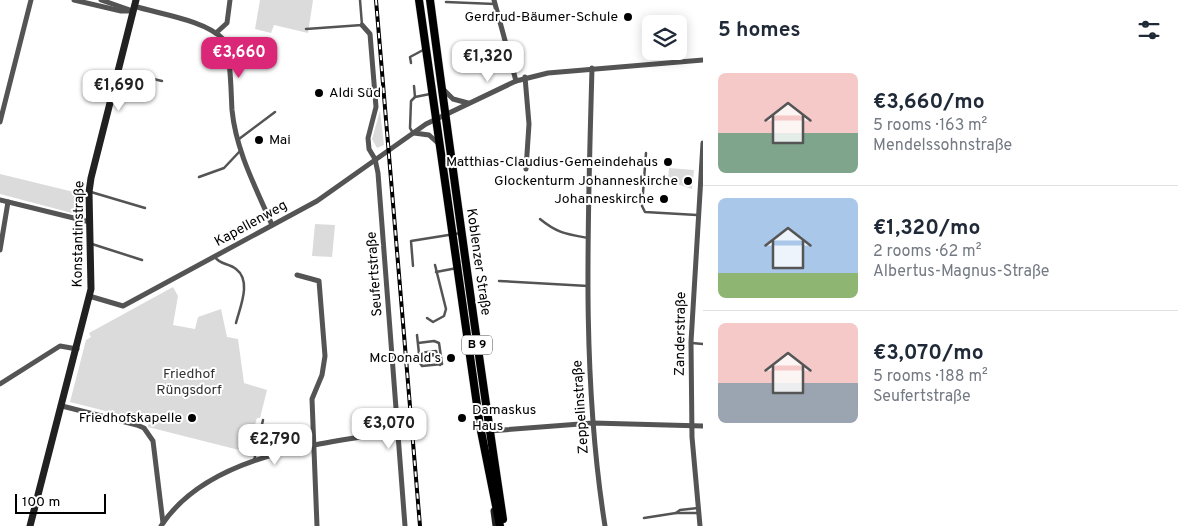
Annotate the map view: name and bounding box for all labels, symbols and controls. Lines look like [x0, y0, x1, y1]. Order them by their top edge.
place label: Gerdrud-Bäumer-Schule [464, 9, 618, 26]
marker: Gerdrud-Bäumer-Schule [622, 11, 634, 23]
map controls [642, 15, 687, 60]
button: layers [642, 15, 687, 60]
icon: filters [1135, 16, 1163, 44]
text: 5 homes [718, 17, 801, 44]
pin: €3,660 [198, 36, 280, 79]
pin: €1,320 [447, 41, 529, 83]
text: €3,660 [212, 43, 266, 63]
text: €1,320 [463, 47, 513, 67]
pin: €1,690 [78, 70, 160, 112]
text: €1,690 [94, 76, 144, 96]
place label: Aldi Süd [329, 85, 381, 102]
marker: Aldi Süd [313, 87, 325, 99]
text: €3,660/mo [873, 89, 985, 116]
icon: home [758, 93, 818, 153]
text: 5 rooms · 163 m² [873, 116, 987, 136]
place label: Mai [269, 132, 291, 149]
marker: Mai [253, 134, 265, 146]
text: Mendelssohnstraße [873, 136, 1012, 156]
place label: Matthias-Claudius-Gemeindehaus [446, 154, 658, 171]
marker: Matthias-Claudius-Gemeindehaus [662, 156, 674, 168]
place label: Glockenturm Johanneskirche [494, 173, 678, 190]
marker: Glockenturm Johanneskirche [682, 175, 694, 187]
street label: Konstantinstraße [70, 181, 88, 287]
place label: Johanneskirche [554, 191, 654, 208]
marker: Johanneskirche [658, 193, 670, 205]
street label: Kapellenweg [212, 197, 290, 251]
street label: Koblenzer Straße [462, 207, 494, 317]
text: €1,320/mo [873, 215, 980, 242]
icon: home [758, 218, 818, 278]
street label: Seufertstraße [364, 231, 386, 317]
text: 2 rooms · 62 m² [873, 242, 981, 262]
text: Albertus-Magnus-Straße [873, 262, 1049, 282]
street label: Zanderstraße [672, 292, 690, 376]
road number: B 9 [462, 336, 492, 354]
text: €3,070/mo [873, 340, 984, 367]
icon: home [758, 343, 818, 403]
place label: McDonald's [369, 350, 441, 367]
marker: McDonald's [445, 352, 457, 364]
street label: Zeppelinstraße [569, 359, 593, 455]
park label: Friedhof Rüngsdorf [156, 366, 222, 399]
text: 5 rooms · 188 m² [873, 367, 988, 387]
text: Seufertstraße [873, 387, 971, 407]
place label: Damaskus Haus [472, 402, 536, 435]
pin: €3,070 [348, 408, 430, 450]
place label: Friedhofskapelle [79, 410, 182, 427]
marker: Friedhofskapelle [186, 412, 198, 424]
marker: Damaskus Haus [456, 412, 468, 424]
text: €3,070 [363, 414, 415, 434]
pin: €2,790 [234, 424, 316, 466]
text: €2,790 [249, 430, 301, 450]
scale bar [15, 491, 106, 514]
text: 100 m [22, 494, 60, 511]

